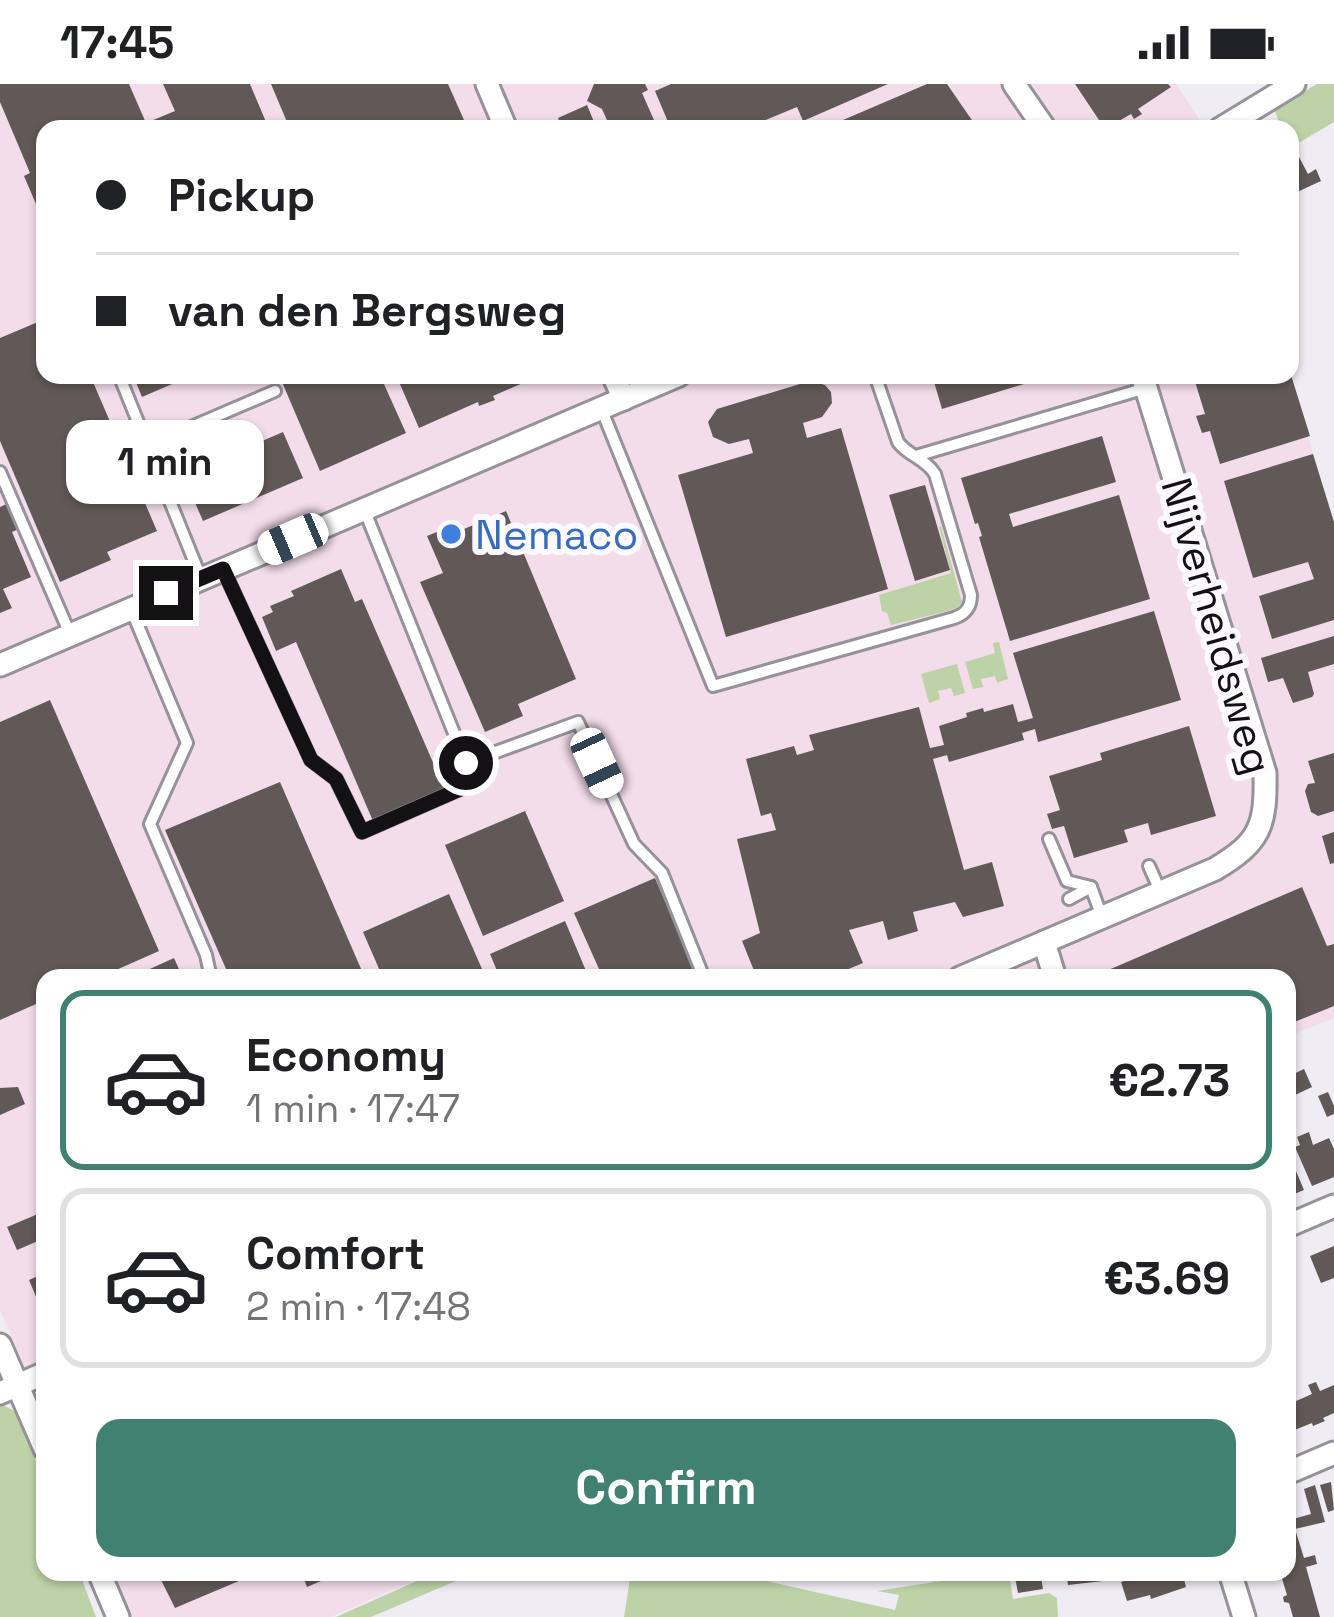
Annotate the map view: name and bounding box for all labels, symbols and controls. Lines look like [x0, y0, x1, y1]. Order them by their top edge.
text: 17:45 [60, 14, 174, 71]
text: Pickup [168, 167, 315, 224]
text: van den Bergsweg [168, 282, 566, 339]
callout: 1 min [67, 419, 265, 503]
text: 1 min [117, 437, 213, 486]
street label: Nijverheidsweg [1149, 472, 1285, 780]
car [253, 508, 333, 570]
place label: Nemaco [475, 508, 639, 561]
marker: Nemaco [438, 521, 464, 547]
route end [139, 566, 193, 620]
car [565, 723, 629, 803]
route start [439, 736, 493, 790]
icon: car [102, 1026, 210, 1134]
text: Economy [246, 1027, 446, 1084]
text: €2.73 [1109, 1052, 1230, 1109]
text: 1 min · 17:47 [246, 1084, 460, 1133]
icon: car [102, 1224, 210, 1332]
text: Comfort [246, 1225, 425, 1282]
text: €3.69 [1104, 1250, 1230, 1307]
text: 2 min · 17:48 [246, 1282, 471, 1331]
button: Confirm [96, 1419, 1236, 1557]

